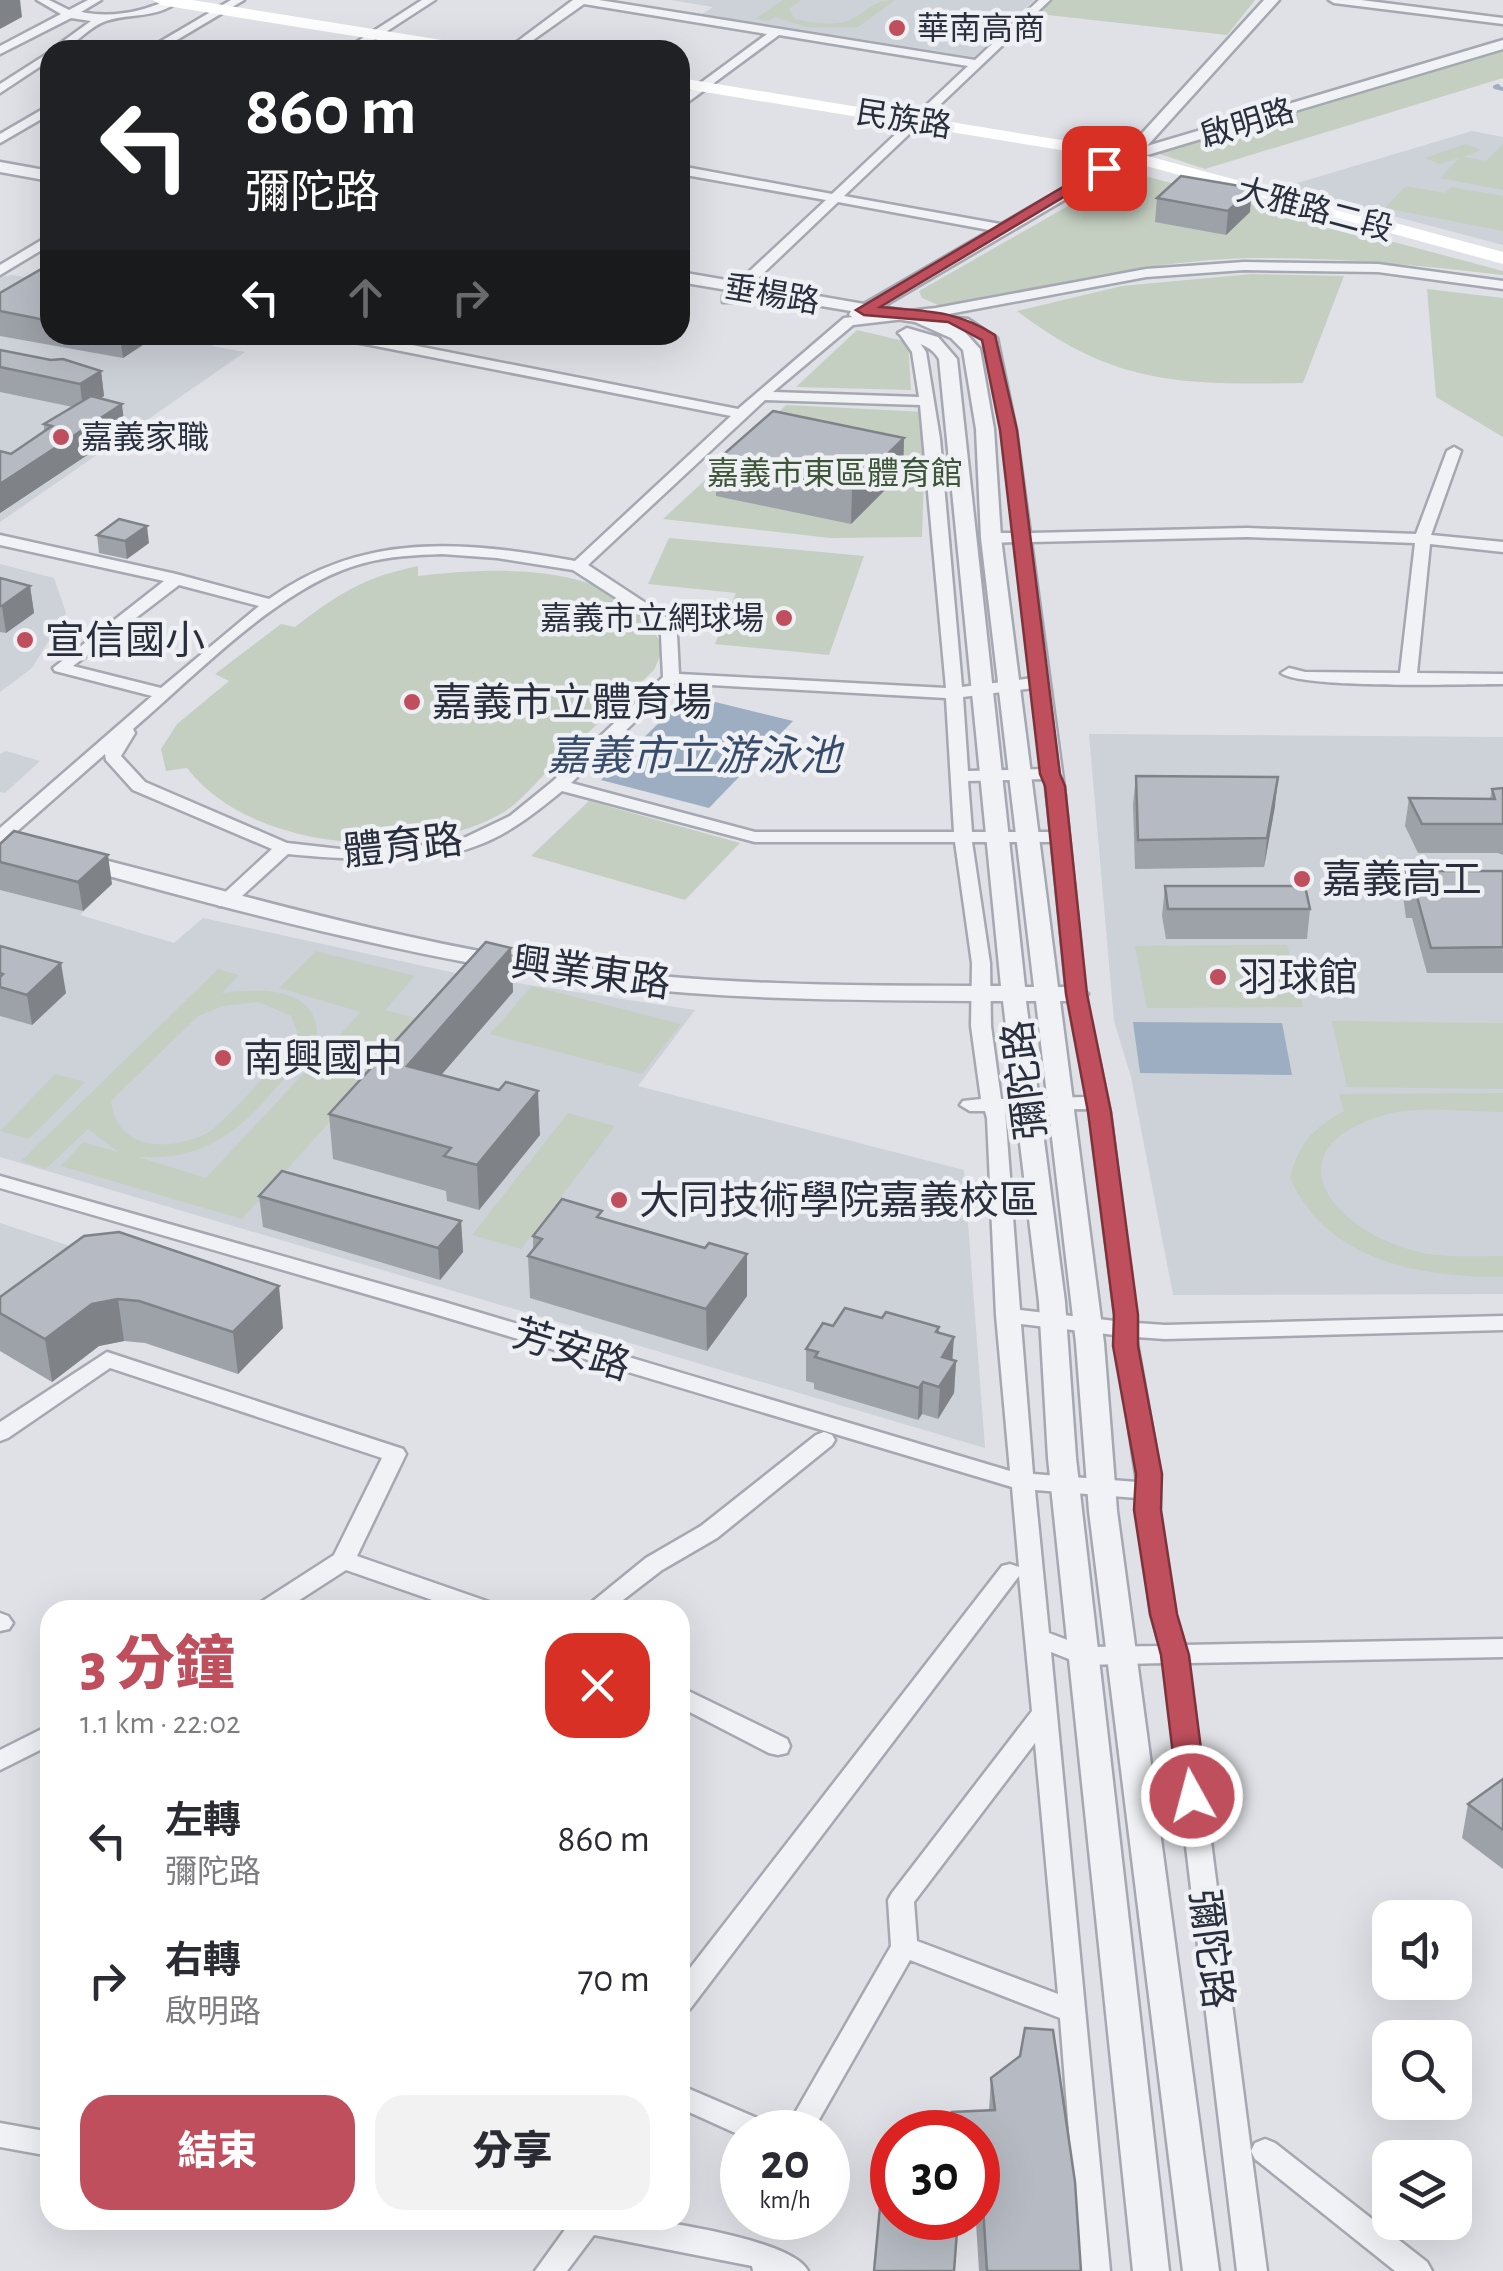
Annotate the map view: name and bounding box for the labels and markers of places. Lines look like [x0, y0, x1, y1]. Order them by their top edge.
place label: 華南高商 [917, 11, 1045, 45]
marker: 華南高商 [886, 17, 908, 39]
pin [1062, 126, 1147, 211]
place label: 嘉義家職 [81, 420, 209, 454]
marker: 嘉義家職 [50, 426, 72, 448]
place label: 嘉義市立網球場 [540, 601, 764, 635]
marker: 嘉義市立網球場 [773, 607, 795, 629]
place label: 宣信國小 [45, 620, 205, 662]
marker: 宣信國小 [14, 629, 36, 651]
place label: 嘉義市立體育場 [432, 681, 712, 724]
marker: 嘉義市立體育場 [401, 691, 423, 713]
place label: 嘉義高工 [1322, 859, 1482, 901]
marker: 嘉義高工 [1291, 868, 1313, 890]
place label: 羽球館 [1238, 957, 1358, 999]
marker: 羽球館 [1207, 966, 1229, 988]
place label: 南興國中 [243, 1038, 403, 1080]
marker: 南興國中 [212, 1047, 234, 1069]
place label: 大同技術學院嘉義校區 [639, 1180, 1039, 1222]
marker: 大同技術學院嘉義校區 [608, 1189, 630, 1211]

